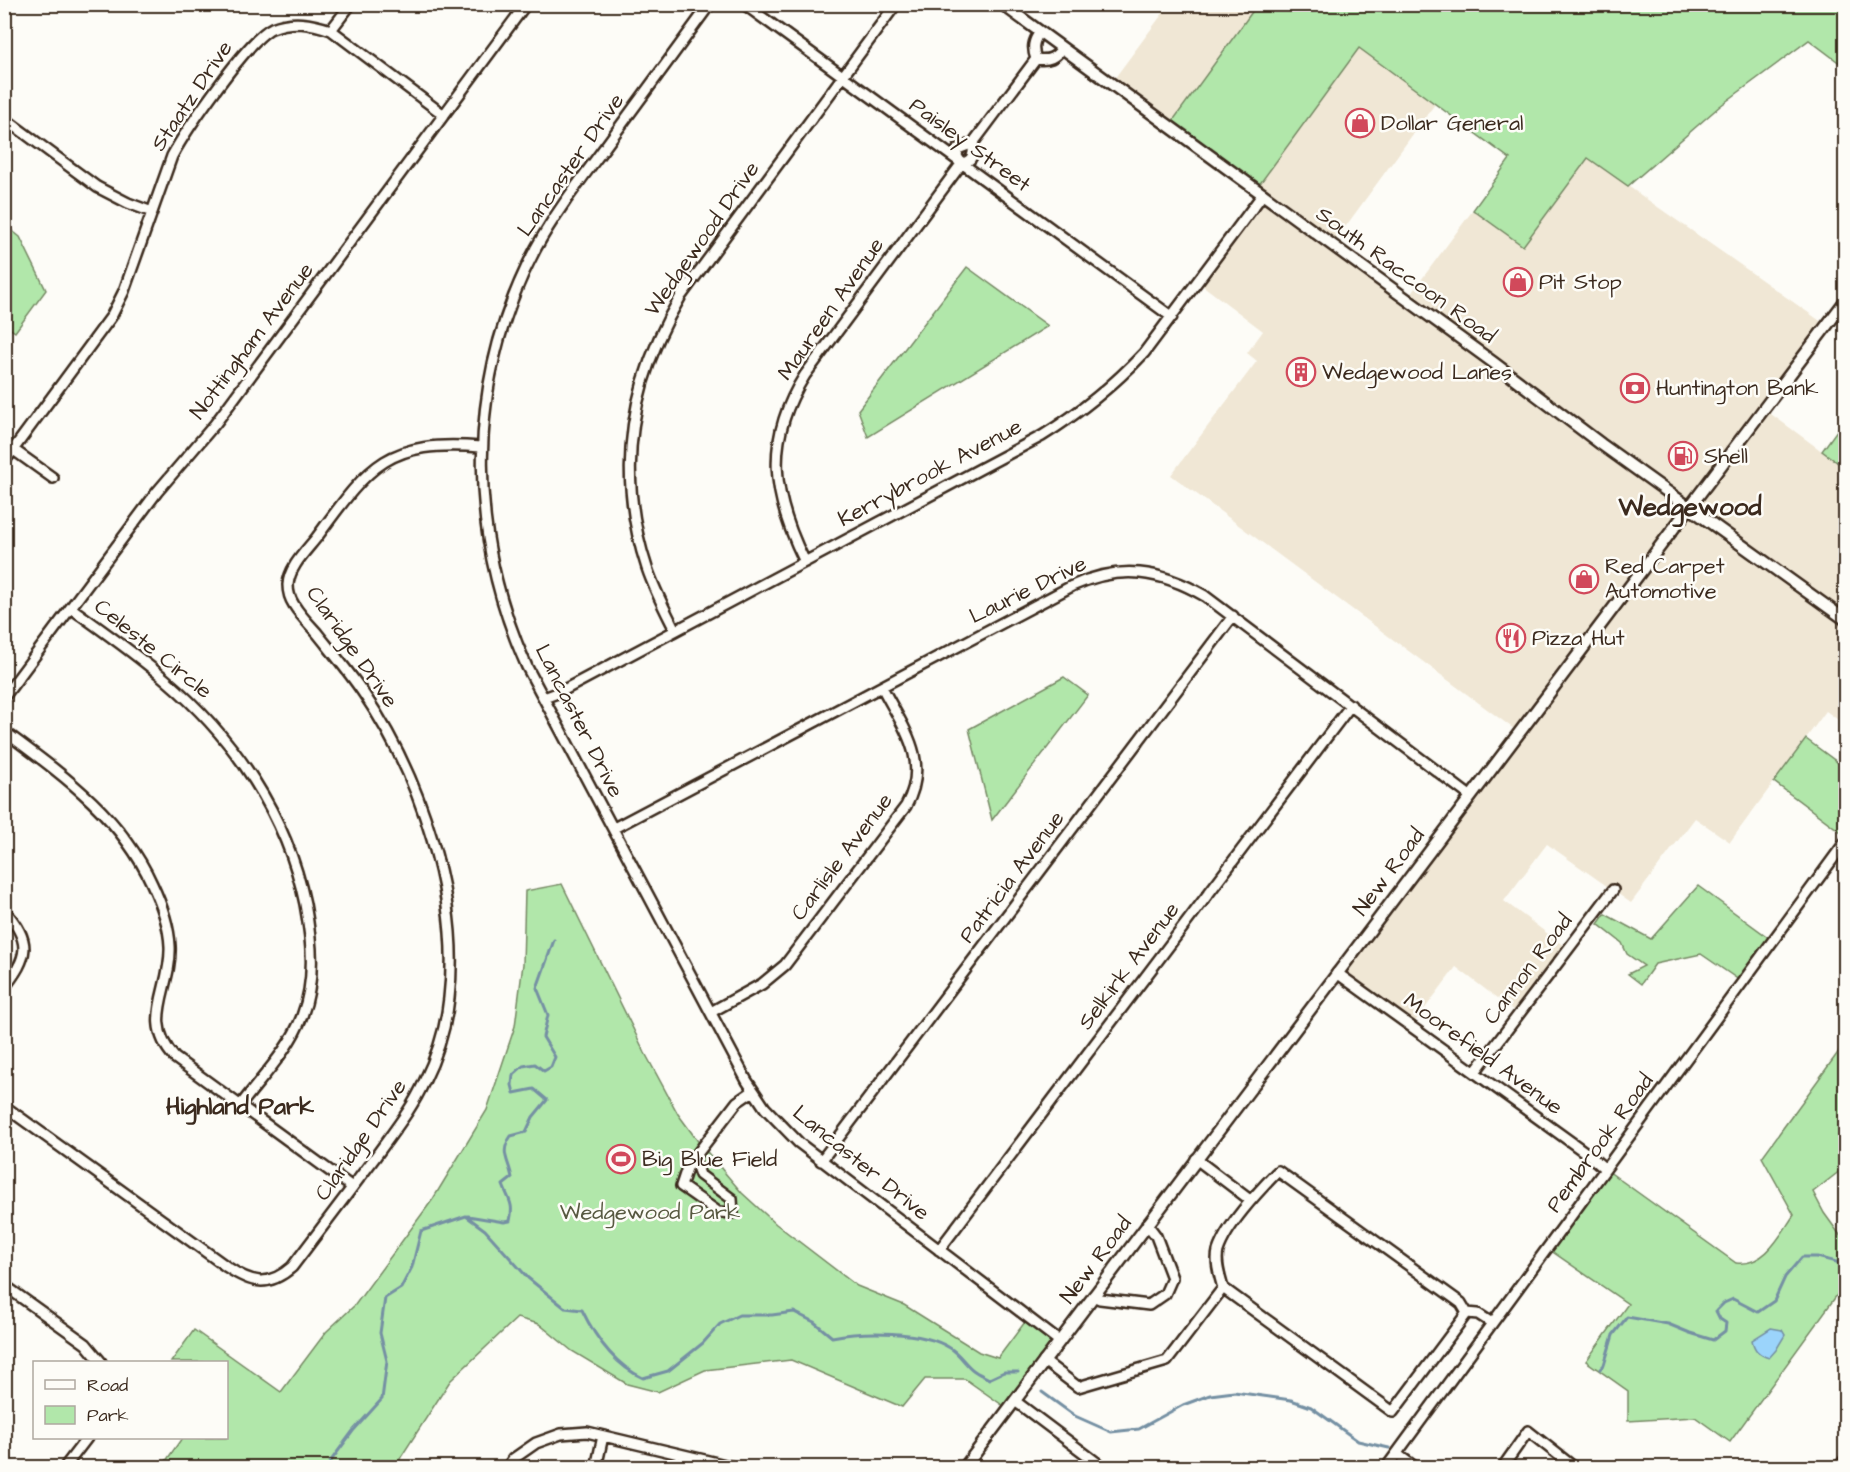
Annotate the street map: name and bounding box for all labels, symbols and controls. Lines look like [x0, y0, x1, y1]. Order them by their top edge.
street label: Staatz Drive [144, 35, 240, 157]
street label: Lancaster Drive [510, 87, 632, 243]
street label: Paisley Street [902, 90, 1037, 201]
shop icon: Dollar General [1344, 107, 1376, 139]
place label: Dollar General [1381, 108, 1524, 139]
street label: Wedgewood Drive [637, 155, 768, 323]
street label: South Raccoon Road [1309, 199, 1503, 351]
street label: Maureen Avenue [770, 231, 892, 387]
street label: Nottingham Avenue [183, 256, 322, 426]
shop icon: Pit Stop [1502, 266, 1534, 298]
place label: Pit Stop [1539, 267, 1622, 298]
building icon: Wedgewood Lanes [1285, 356, 1317, 388]
place label: Wedgewood Lanes [1322, 357, 1512, 389]
bank icon: Huntington Bank [1619, 372, 1651, 404]
place label: Huntington Bank [1656, 373, 1819, 405]
street label: Kerrybrook Avenue [832, 411, 1028, 536]
fuel station icon: Shell [1667, 440, 1699, 472]
place label: Shell [1704, 441, 1748, 472]
district label: Wedgewood [1618, 489, 1762, 528]
street label: Laurie Drive [964, 548, 1092, 632]
place label: Red Carpet Automotive [1605, 551, 1725, 607]
shop icon: Red Carpet Automotive [1568, 563, 1600, 595]
street label: Claridge Drive [298, 580, 405, 715]
street label: Celeste Circle [87, 592, 219, 706]
restaurant icon: Pizza Hut [1495, 622, 1527, 654]
place label: Pizza Hut [1532, 623, 1625, 654]
street label: Lancaster Drive [527, 639, 631, 803]
street label: Carlisle Avenue [784, 787, 900, 927]
street label: Patricia Avenue [952, 804, 1072, 950]
street label: New Road [1346, 822, 1432, 922]
street label: Selkirk Avenue [1071, 896, 1187, 1036]
street label: Cannon Road [1476, 907, 1580, 1031]
street label: Moorefield Avenue [1397, 986, 1569, 1123]
street label: Pembrook Road [1539, 1067, 1661, 1219]
street label: Claridge Drive [308, 1073, 415, 1208]
district label: Highland Park [166, 1090, 314, 1125]
street label: Lancaster Drive [786, 1098, 936, 1228]
sports icon: Big Blue Field [605, 1143, 637, 1175]
place label: Big Blue Field [642, 1144, 777, 1176]
park label: Wedgewood Park [560, 1197, 741, 1229]
street label: New Road [1053, 1210, 1139, 1310]
legend [33, 1361, 228, 1439]
text: Road [87, 1373, 128, 1398]
text: Park [87, 1403, 129, 1428]

